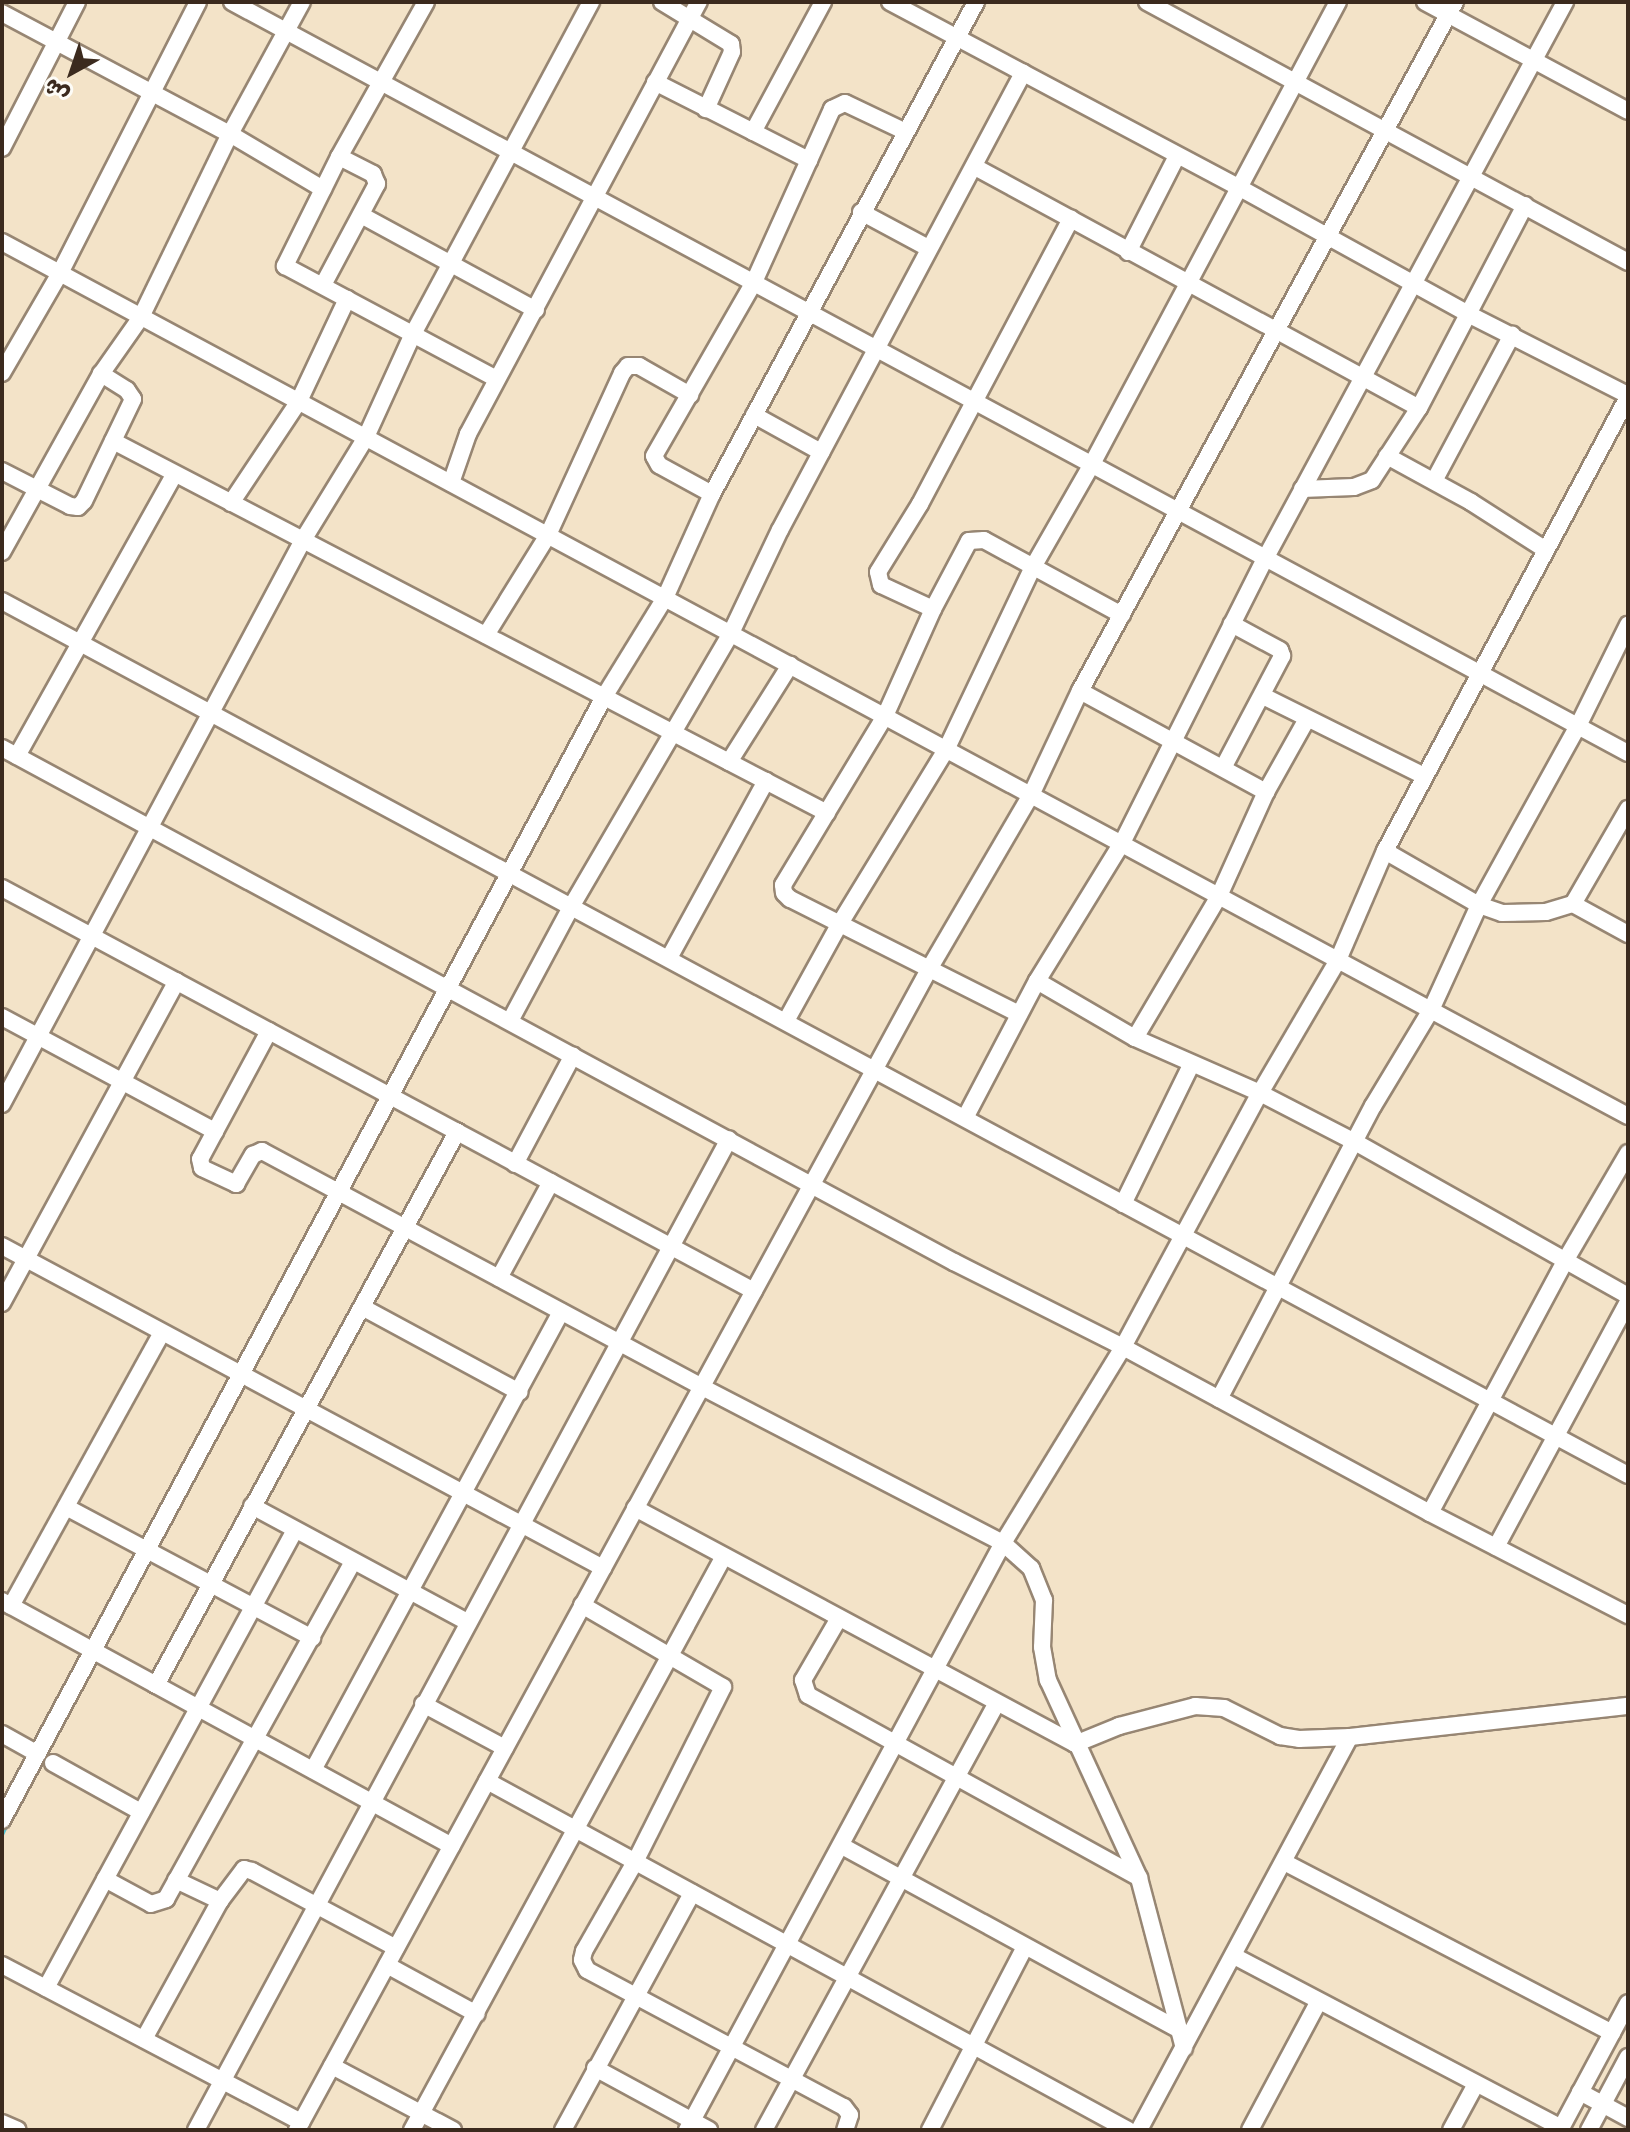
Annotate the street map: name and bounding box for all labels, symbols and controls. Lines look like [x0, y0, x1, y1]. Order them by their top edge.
north arrow [32, 32, 112, 112]
text: ش [38, 73, 74, 109]

